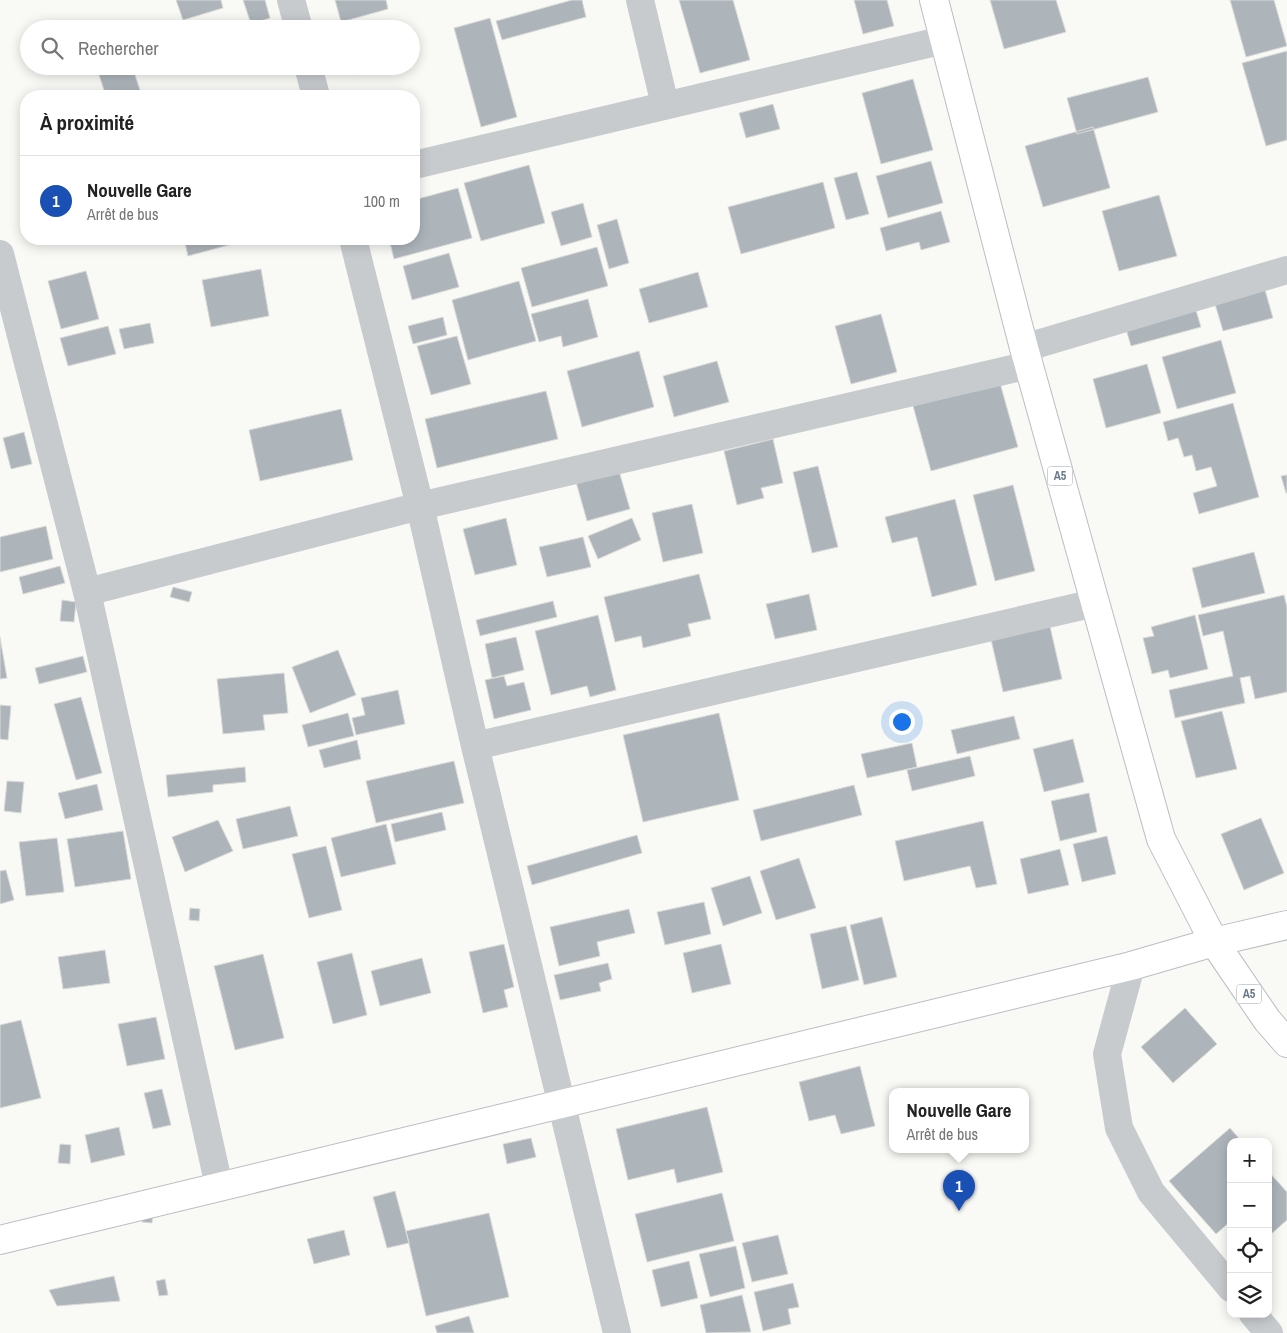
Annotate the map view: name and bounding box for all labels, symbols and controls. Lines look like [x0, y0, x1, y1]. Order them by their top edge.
search box [20, 20, 420, 75]
icon: search [38, 34, 66, 62]
text: Rechercher [78, 35, 159, 61]
text: À proximité [40, 108, 134, 137]
text: Nouvelle Gare [87, 177, 192, 203]
text: 1 [52, 190, 60, 212]
text: 100 m [364, 190, 400, 212]
text: Arrêt de bus [87, 203, 158, 225]
road number: A5 [1048, 466, 1072, 486]
your location [889, 709, 915, 735]
road number: A5 [1236, 984, 1262, 1004]
popup [889, 1088, 1029, 1153]
text: Nouvelle Gare [907, 1097, 1011, 1123]
text: Arrêt de bus [907, 1123, 978, 1145]
map controls [1227, 1138, 1272, 1318]
button: + [1227, 1138, 1272, 1183]
pin: 1 [943, 1170, 975, 1211]
button: − [1227, 1183, 1272, 1228]
button: locate [1227, 1228, 1272, 1273]
button: layers [1227, 1273, 1272, 1318]

